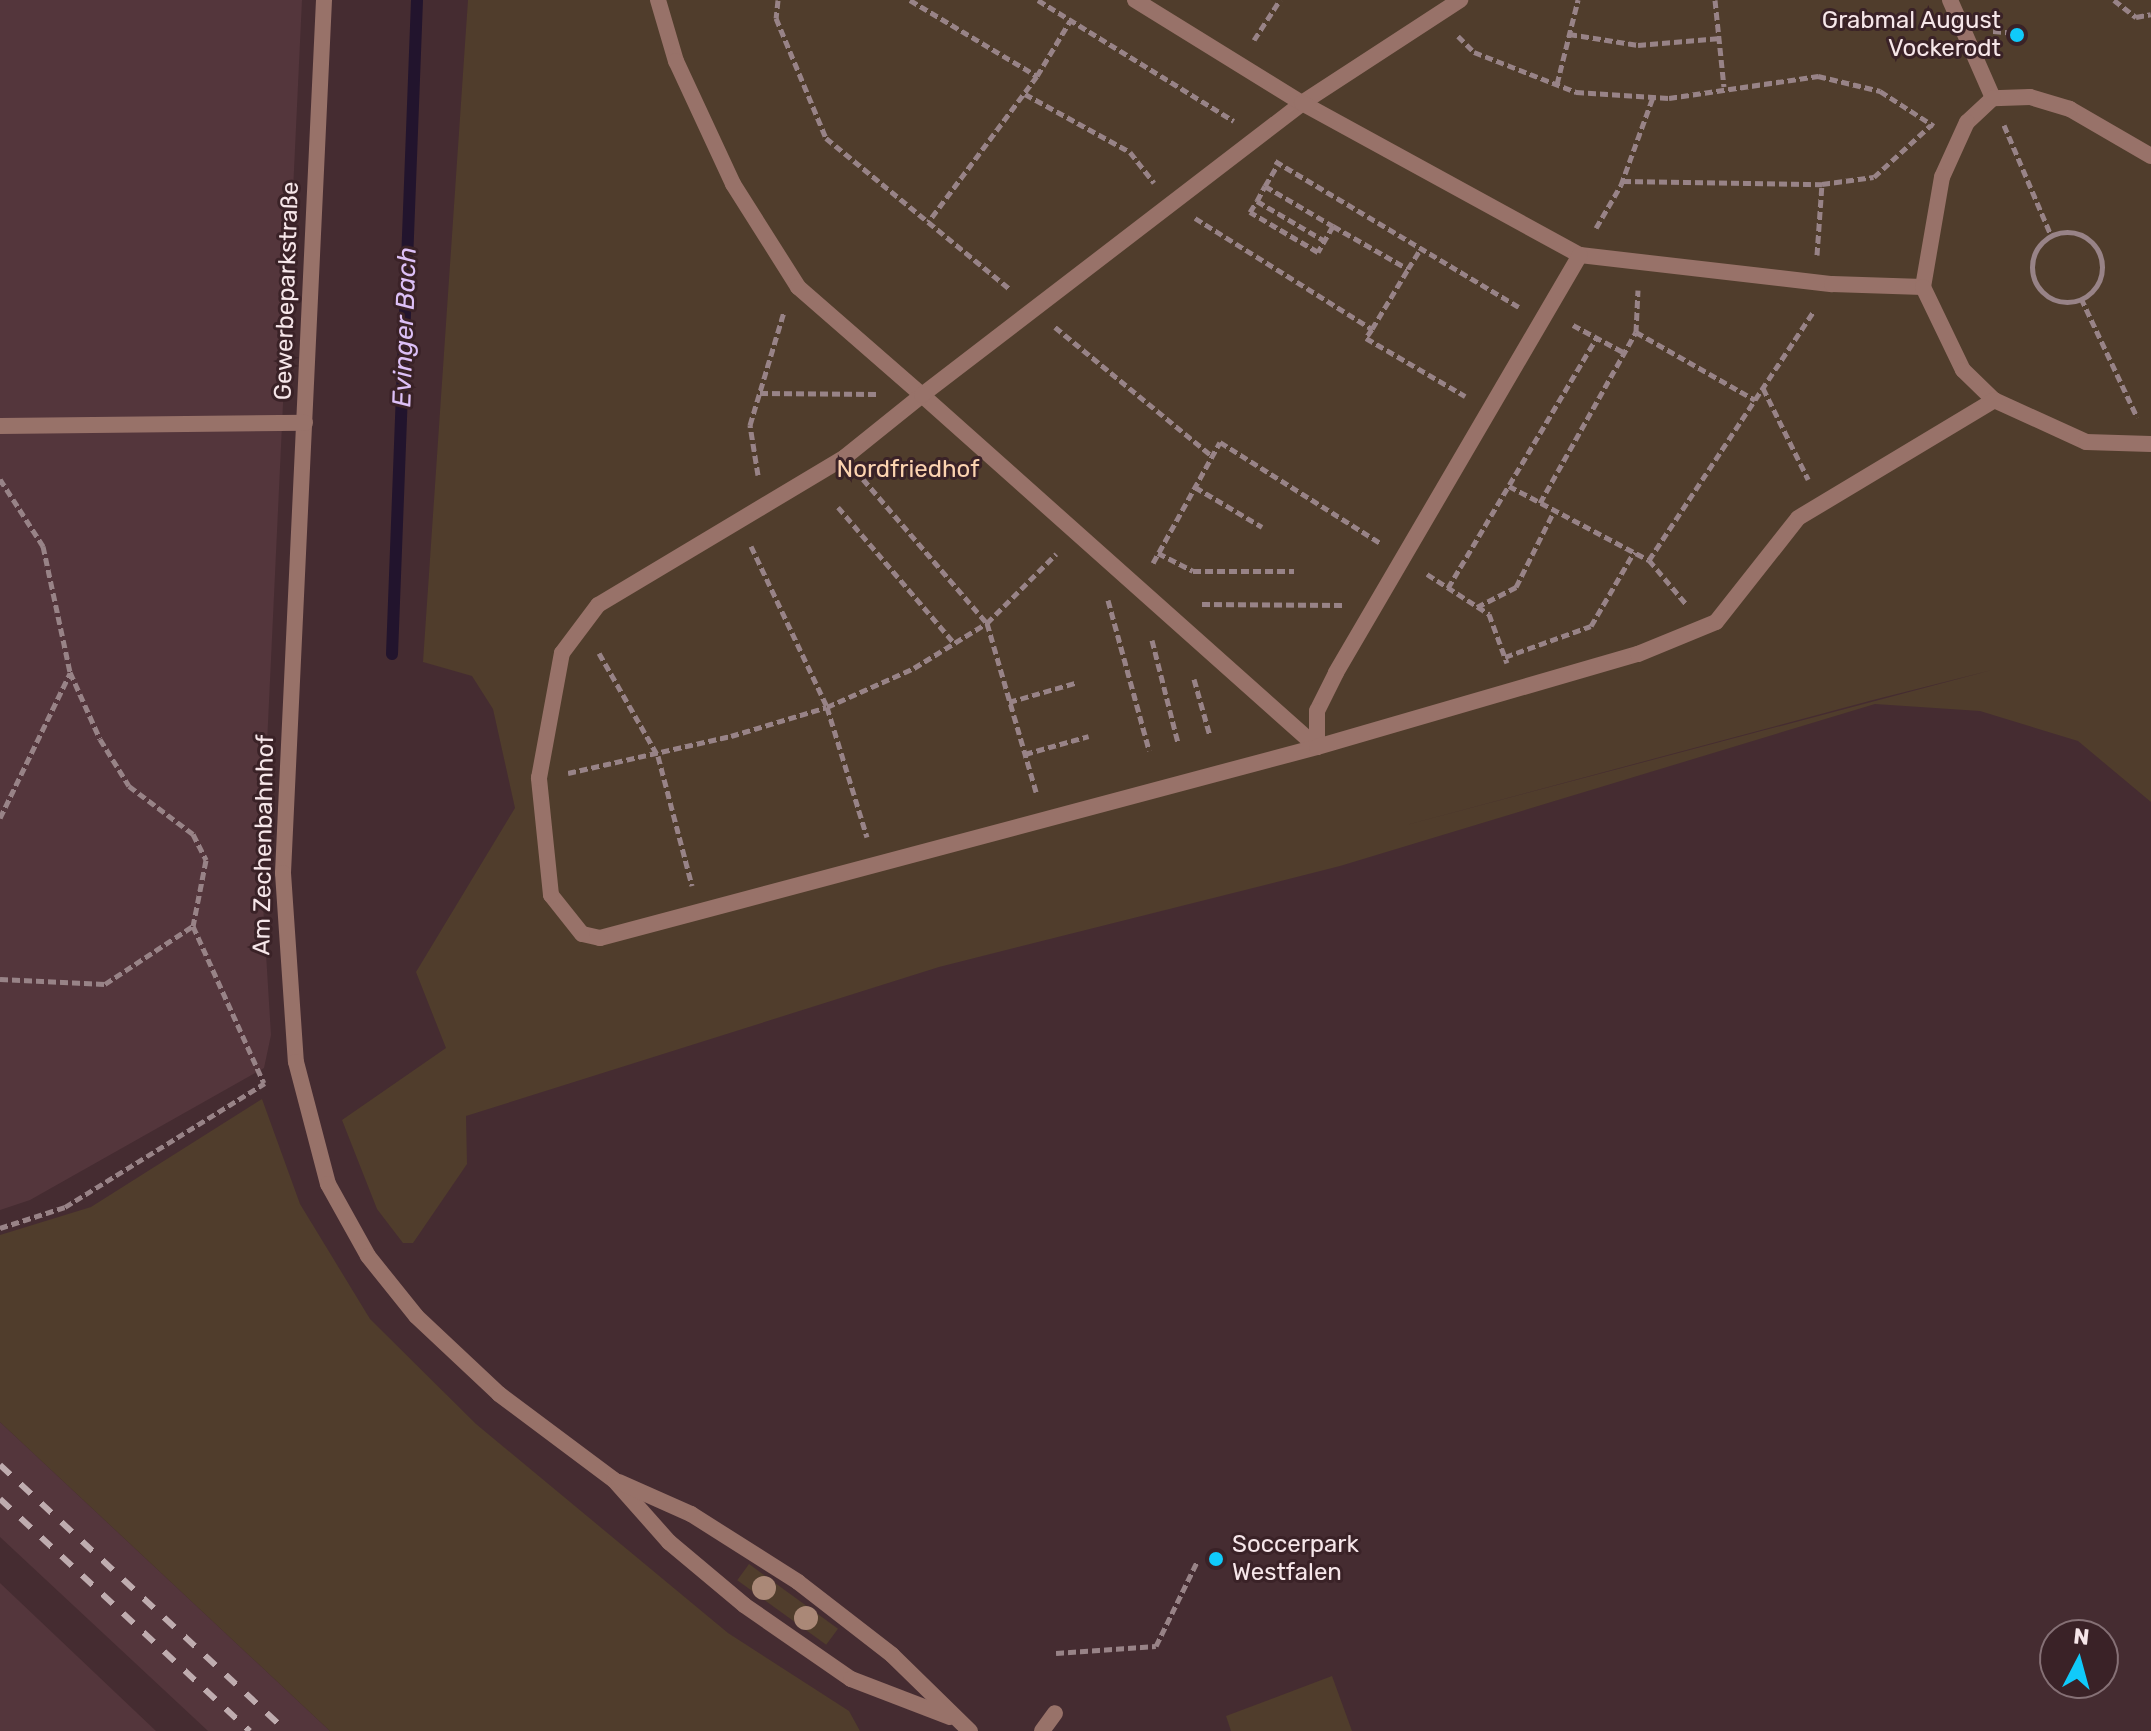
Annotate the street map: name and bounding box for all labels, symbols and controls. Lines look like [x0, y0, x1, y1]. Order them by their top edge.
place label: Grabmal August Vockerodt [1821, 7, 2001, 63]
marker: Grabmal August Vockerodt [2008, 26, 2026, 44]
street label: Gewerbeparkstraße [269, 181, 305, 401]
water label: Evinger Bach [387, 246, 423, 408]
park label: Nordfriedhof [837, 456, 979, 484]
street label: Am Zechenbahnhof [248, 734, 280, 956]
place label: Soccerpark Westfalen [1232, 1531, 1359, 1587]
marker: Soccerpark Westfalen [1207, 1550, 1225, 1568]
north arrow [2039, 1619, 2119, 1699]
text: N [2072, 1622, 2091, 1651]

